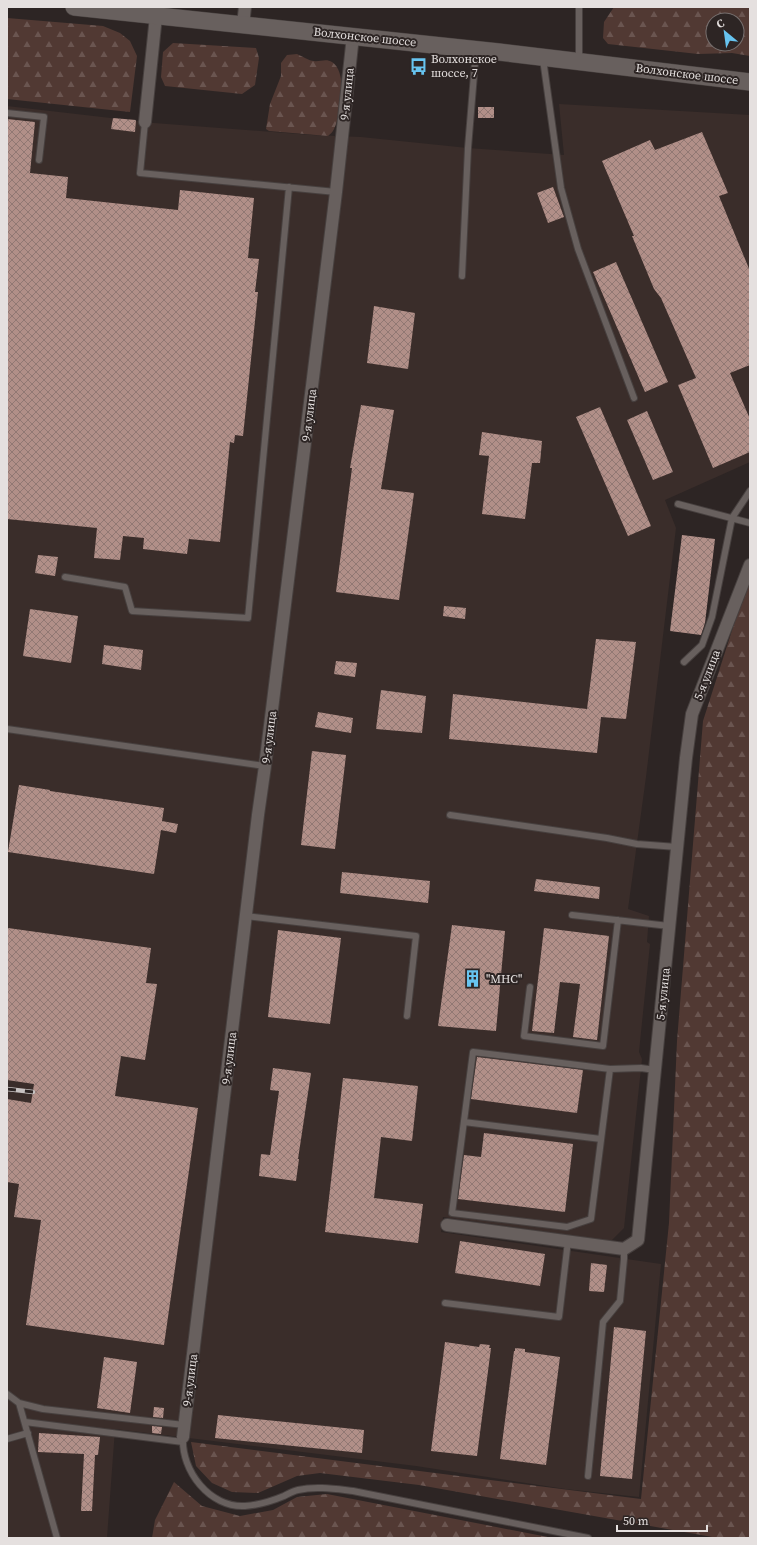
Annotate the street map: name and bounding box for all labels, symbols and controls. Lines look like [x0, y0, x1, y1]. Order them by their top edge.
north arrow [705, 12, 745, 52]
text: С [714, 15, 727, 32]
street label: Волхонское шоссе [313, 24, 417, 50]
place label: Волхонское шоссе, 7 [431, 51, 497, 81]
bus stop icon: Волхонское шоссе, 7 [408, 56, 428, 76]
street label: Волхонское шоссе [635, 60, 739, 88]
street label: 9-я улица [336, 66, 358, 121]
street label: 9-я улица [298, 387, 320, 442]
street label: 5-я улица [690, 647, 724, 702]
street label: 9-я улица [258, 709, 280, 764]
street label: 5-я улица [652, 966, 674, 1021]
building icon: "МНС" [463, 969, 483, 989]
place label: "МНС" [486, 971, 522, 987]
street label: 9-я улица [218, 1030, 240, 1085]
street label: 9-я улица [179, 1352, 201, 1407]
scale bar [617, 1507, 707, 1533]
text: 50 m [623, 1513, 649, 1529]

